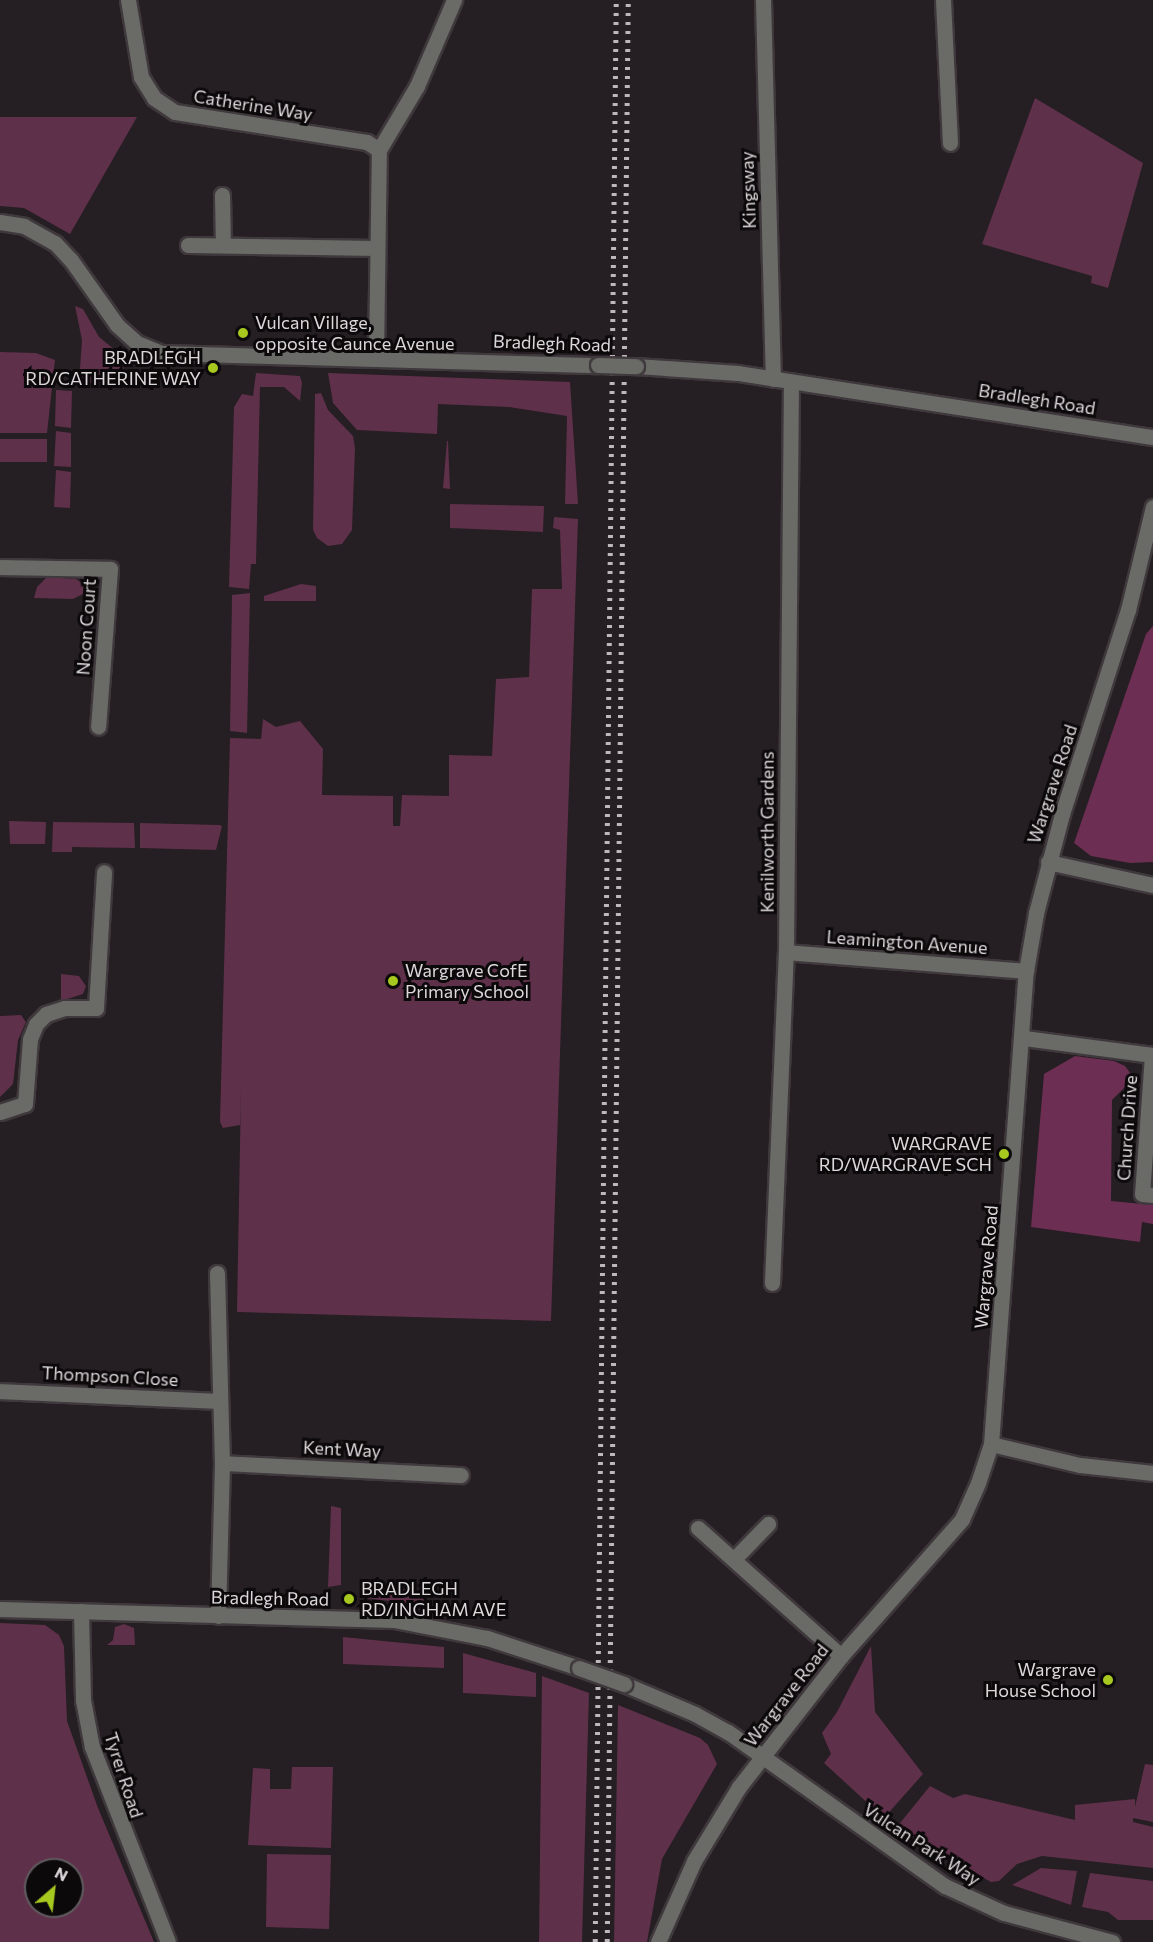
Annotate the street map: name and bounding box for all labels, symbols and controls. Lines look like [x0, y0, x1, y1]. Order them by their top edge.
street label: Catherine Way [192, 85, 314, 125]
street label: Kingsway [736, 151, 760, 229]
place label: Vulcan Village, opposite Caunce Avenue [255, 312, 455, 354]
marker: Vulcan Village, opposite Caunce Avenue [236, 326, 250, 340]
street label: Bradlegh Road [493, 330, 611, 356]
place label: BRADLEGH RD/CATHERINE WAY [25, 347, 201, 389]
marker: BRADLEGH RD/CATHERINE WAY [206, 361, 220, 375]
street label: Bradlegh Road [977, 379, 1097, 419]
street label: Noon Court [72, 578, 100, 676]
street label: Wargrave Road [1023, 722, 1081, 846]
street label: Kenilworth Gardens [756, 751, 778, 913]
street label: Leamington Avenue [826, 926, 988, 958]
place label: Wargrave CofE Primary School [405, 960, 529, 1002]
marker: Wargrave CofE Primary School [386, 974, 400, 988]
street label: Church Drive [1113, 1075, 1141, 1181]
place label: WARGRAVE RD/WARGRAVE SCH [819, 1133, 992, 1176]
marker: WARGRAVE RD/WARGRAVE SCH [997, 1147, 1011, 1161]
street label: Wargrave Road [970, 1204, 1002, 1330]
street label: Thompson Close [41, 1362, 179, 1390]
street label: Kent Way [302, 1436, 382, 1462]
place label: BRADLEGH RD/INGHAM AVE [361, 1578, 506, 1620]
street label: Bradlegh Road [211, 1586, 329, 1610]
marker: BRADLEGH RD/INGHAM AVE [342, 1592, 356, 1606]
street label: Wargrave Road [739, 1640, 833, 1750]
place label: Wargrave House School [985, 1659, 1096, 1702]
marker: Wargrave House School [1101, 1673, 1115, 1687]
street label: Tyrer Road [100, 1729, 148, 1821]
street label: Vulcan Park Way [859, 1798, 985, 1890]
north arrow [24, 1858, 84, 1918]
text: N [52, 1862, 72, 1885]

